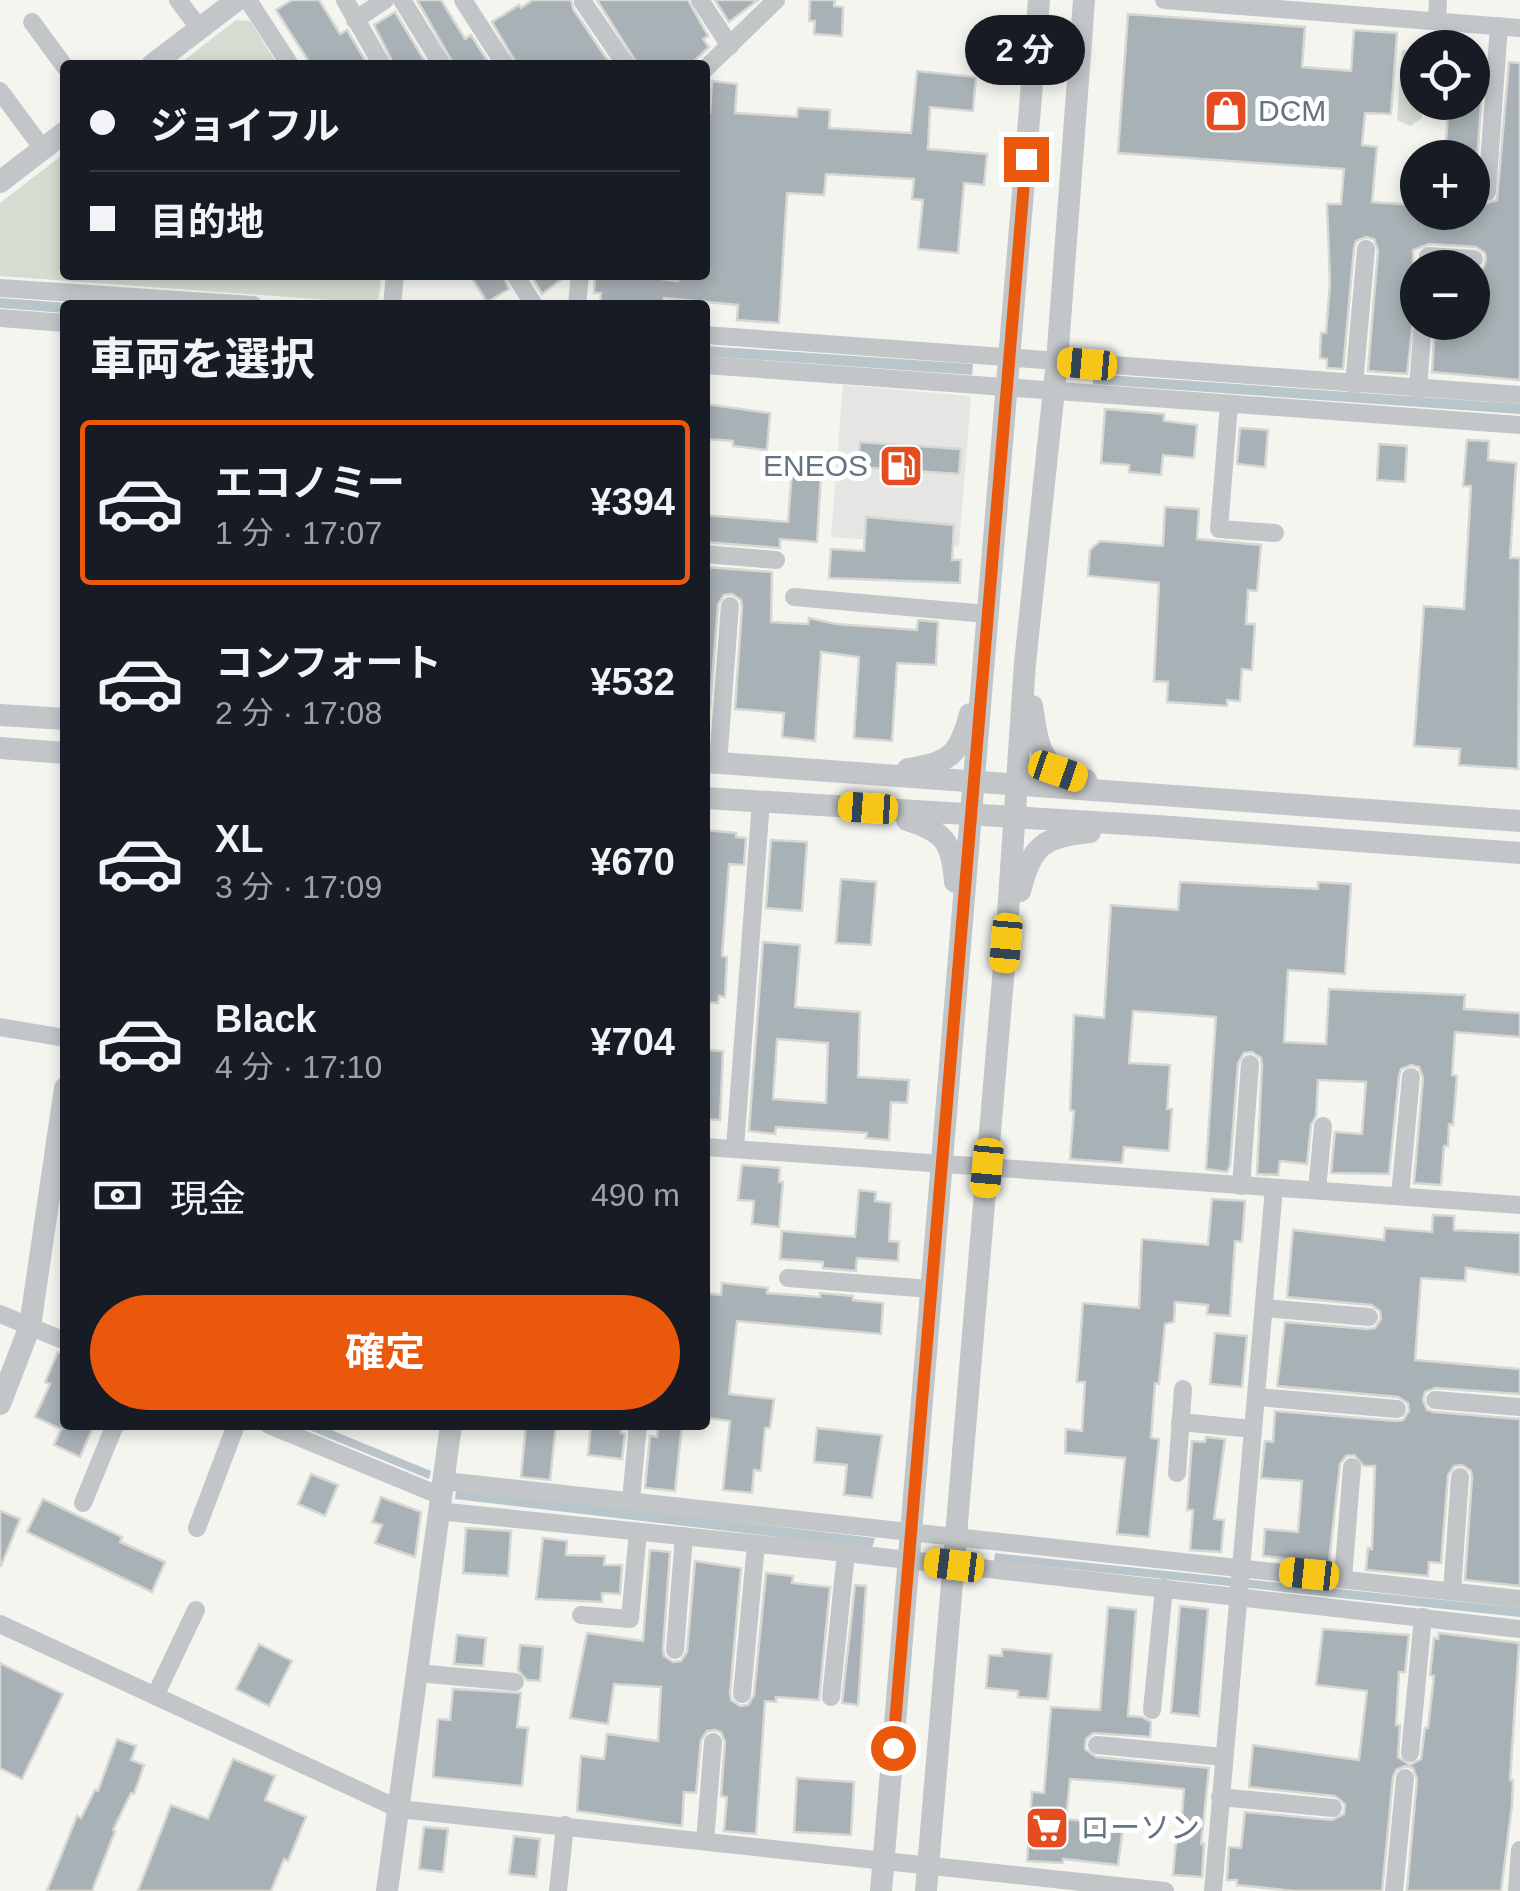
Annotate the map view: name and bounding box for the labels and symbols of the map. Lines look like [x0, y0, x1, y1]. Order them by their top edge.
callout: 2 分 [966, 14, 1086, 84]
shop icon: DCM [1203, 88, 1249, 134]
place label: DCM [1258, 94, 1326, 127]
route end [1004, 137, 1049, 182]
car [1056, 346, 1118, 382]
fuel station icon: ENEOS [878, 443, 924, 489]
place label: ENEOS [763, 449, 868, 482]
car [1025, 747, 1091, 795]
car [837, 791, 899, 825]
car [988, 912, 1024, 974]
car [969, 1137, 1005, 1199]
car [922, 1546, 986, 1584]
car [1278, 1556, 1340, 1592]
route start [871, 1726, 916, 1771]
supermarket icon: ローソン [1024, 1805, 1070, 1851]
place label: ローソン [1080, 1811, 1200, 1844]

